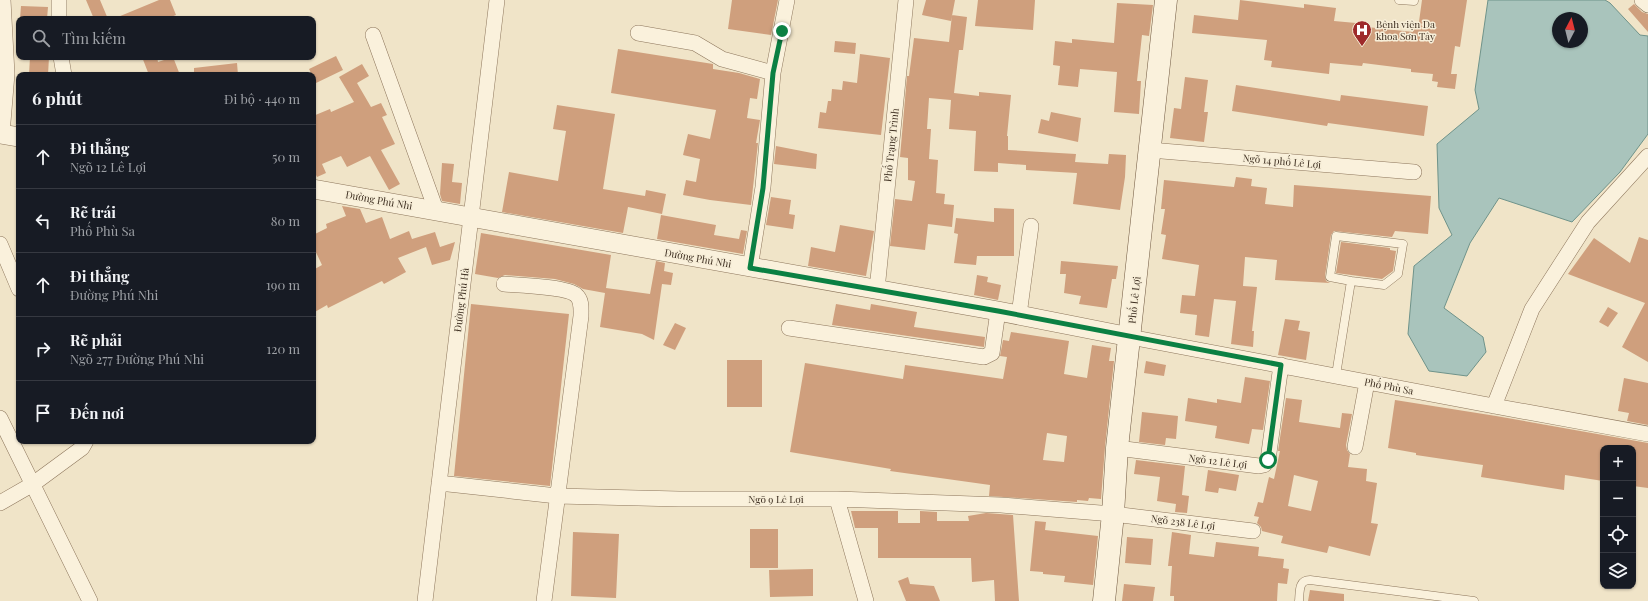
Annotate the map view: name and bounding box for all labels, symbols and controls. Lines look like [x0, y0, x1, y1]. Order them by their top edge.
north arrow [1552, 12, 1588, 48]
search box [16, 16, 316, 60]
place label: Bệnh viện Đa khoa Sơn Tây [1376, 17, 1435, 43]
hospital icon: Bệnh viện Đa khoa Sơn Tây [1351, 19, 1373, 47]
route end [773, 22, 791, 40]
icon: search [30, 27, 52, 49]
text: Tìm kiếm [62, 28, 126, 48]
text: 6 phút [32, 87, 82, 109]
text: Đi bộ · 440 m [224, 90, 300, 107]
street label: Phố Trạng Trình [880, 107, 902, 182]
text: Đi thẳng [70, 138, 129, 158]
icon: ahead [32, 146, 54, 168]
text: 50 m [272, 148, 300, 165]
street label: Ngõ 14 phố Lê Lợi [1242, 151, 1322, 171]
text: Ngõ 12 Lê Lợi [70, 158, 146, 175]
street label: Đường Phú Nhi [344, 187, 414, 213]
text: Rẽ trái [70, 202, 116, 222]
icon: left [32, 210, 54, 232]
text: 80 m [271, 212, 300, 229]
text: Phố Phù Sa [70, 222, 135, 239]
street label: Đường Phú Nhi [663, 245, 733, 271]
text: Đi thẳng [70, 266, 129, 286]
street label: Đường Phú Hà [450, 267, 472, 333]
icon: ahead [32, 274, 54, 296]
text: 190 m [266, 276, 300, 293]
street label: Phố Lê Lợi [1125, 276, 1143, 324]
text: Đường Phú Nhi [70, 286, 158, 303]
text: Rẽ phải [70, 330, 122, 350]
icon: right [32, 338, 54, 360]
text: 120 m [266, 340, 300, 357]
text: Ngõ 277 Đường Phú Nhi [70, 350, 204, 367]
street label: Phố Phù Sa [1363, 374, 1415, 398]
icon: arrive [32, 402, 54, 424]
text: Đến nơi [70, 403, 124, 423]
map controls [1600, 445, 1636, 589]
button: + [1600, 445, 1636, 481]
street label: Ngõ 12 Lê Lợi [1188, 450, 1248, 472]
route start [1259, 451, 1277, 469]
button: − [1600, 481, 1636, 517]
street label: Ngõ 9 Lê Lợi [748, 492, 804, 506]
street label: Ngõ 238 Lê Lợi [1150, 511, 1216, 533]
button: locate [1600, 517, 1636, 553]
button: layers [1600, 553, 1636, 589]

